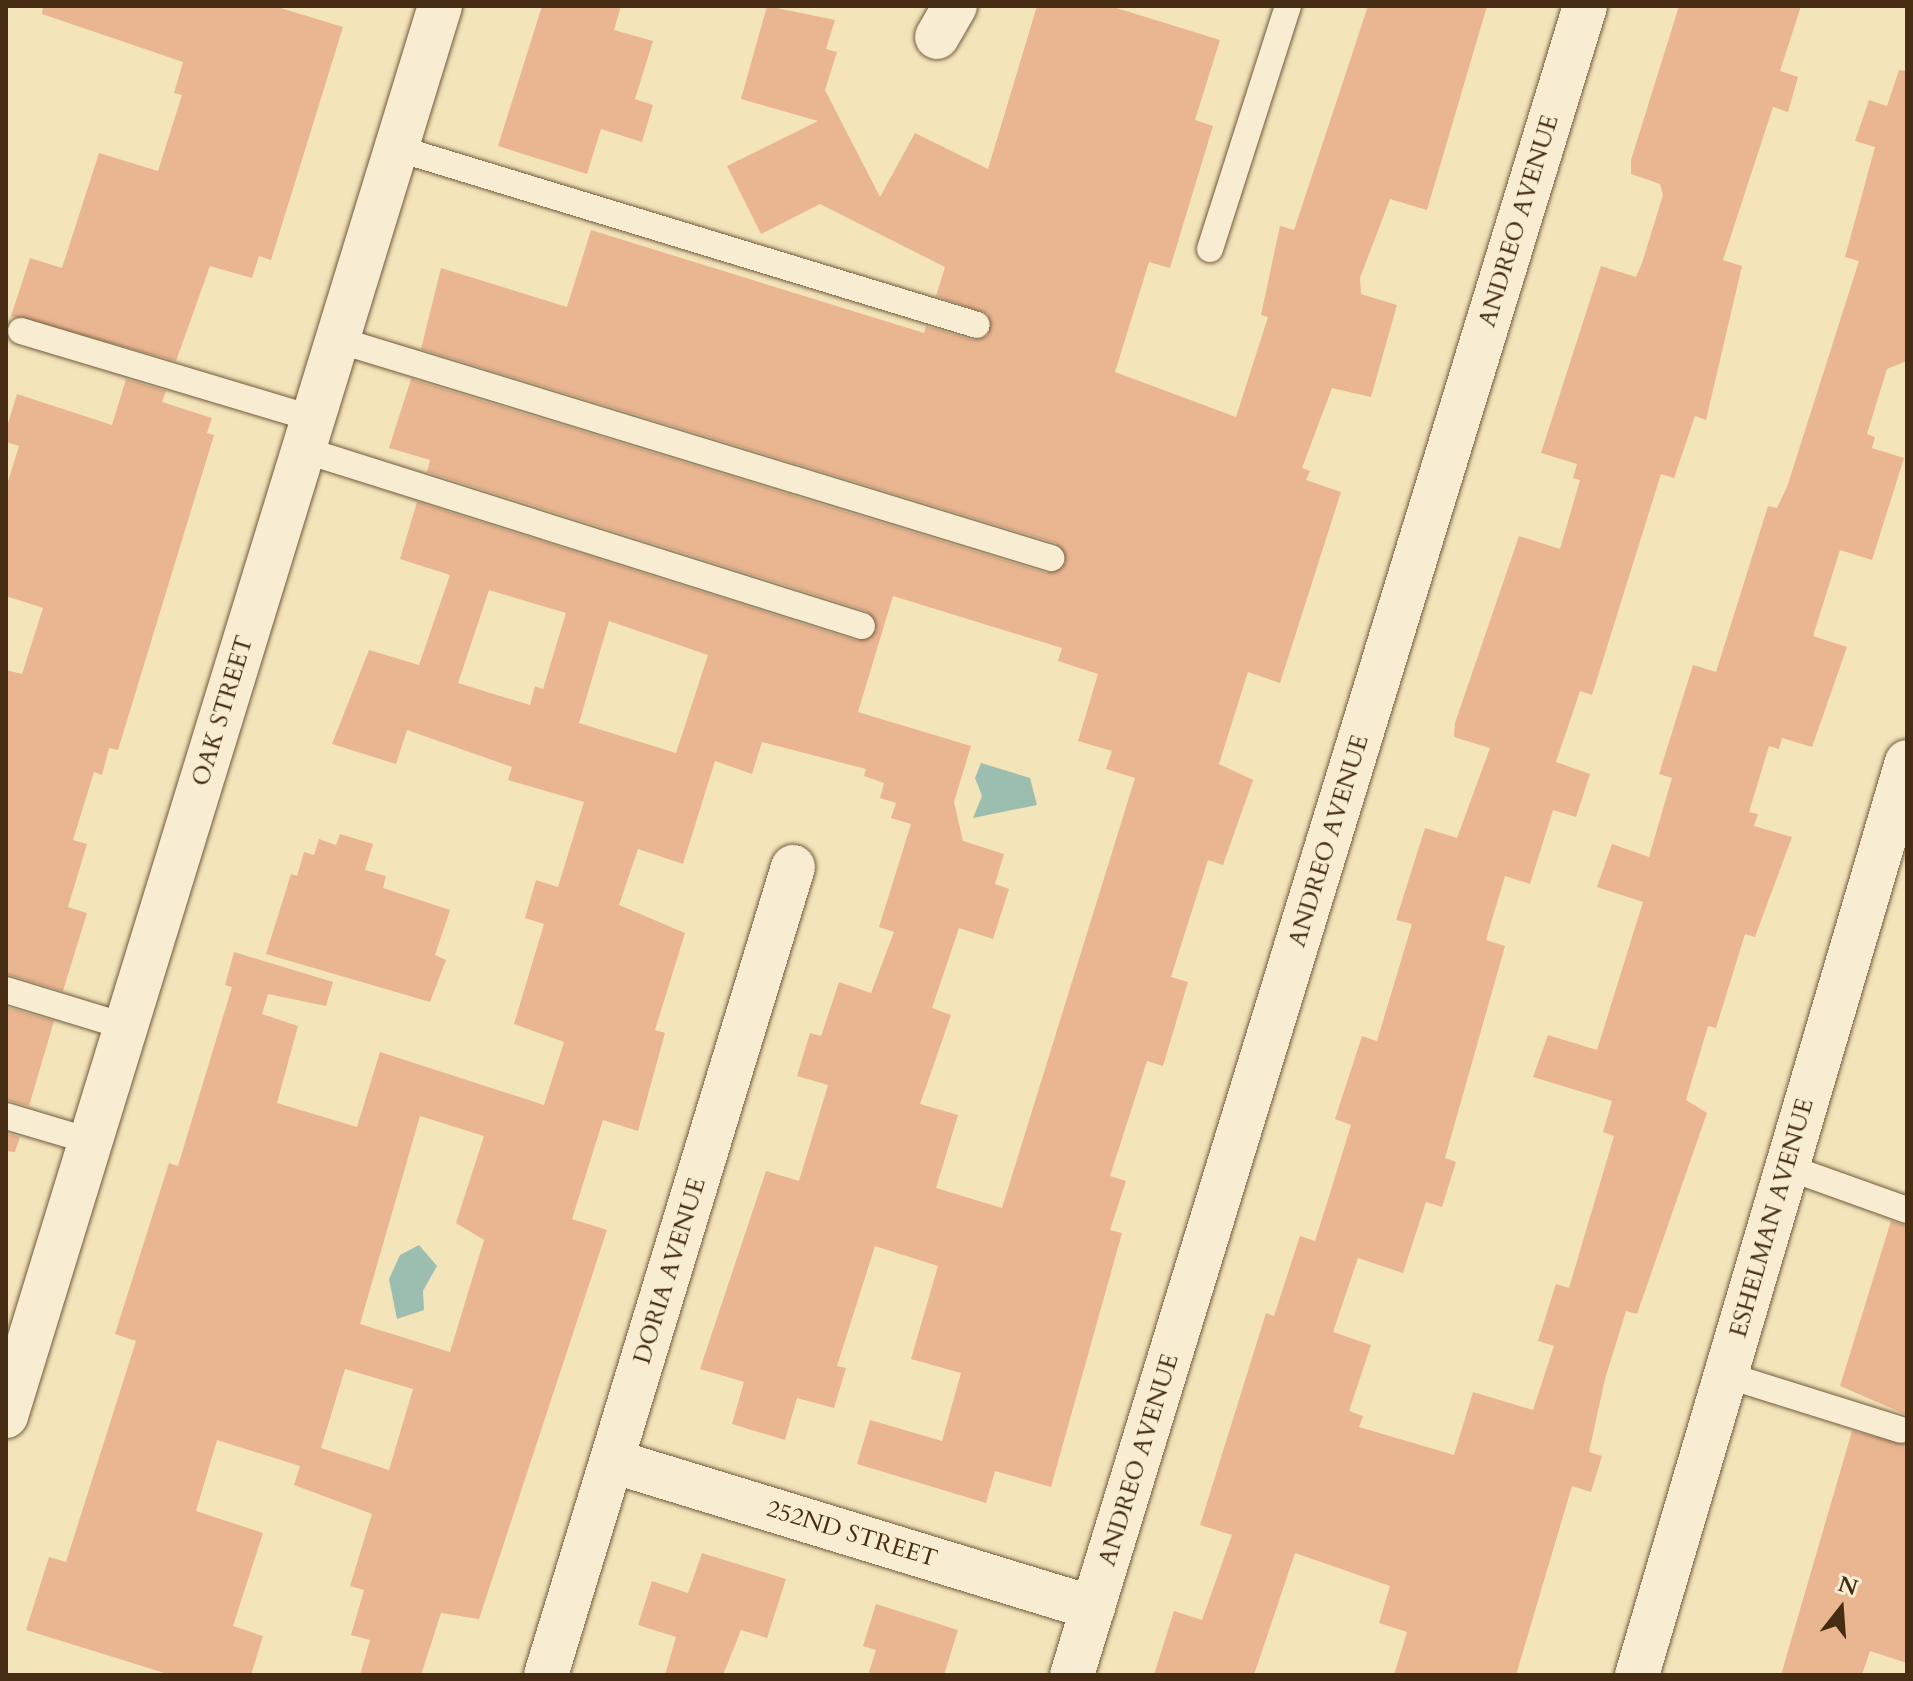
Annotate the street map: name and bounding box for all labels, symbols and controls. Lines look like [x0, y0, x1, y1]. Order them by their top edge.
street label: ANDREO AVENUE [1473, 112, 1565, 330]
street label: OAK STREET [186, 632, 260, 790]
street label: ANDREO AVENUE [1283, 732, 1375, 950]
street label: ESHELMAN AVENUE [1724, 1095, 1820, 1341]
street label: DORIA AVENUE [628, 1175, 712, 1367]
street label: ANDREO AVENUE [1093, 1351, 1185, 1569]
street label: 252ND STREET [763, 1494, 941, 1574]
north arrow [1801, 1569, 1881, 1649]
text: N [1835, 1569, 1862, 1603]

